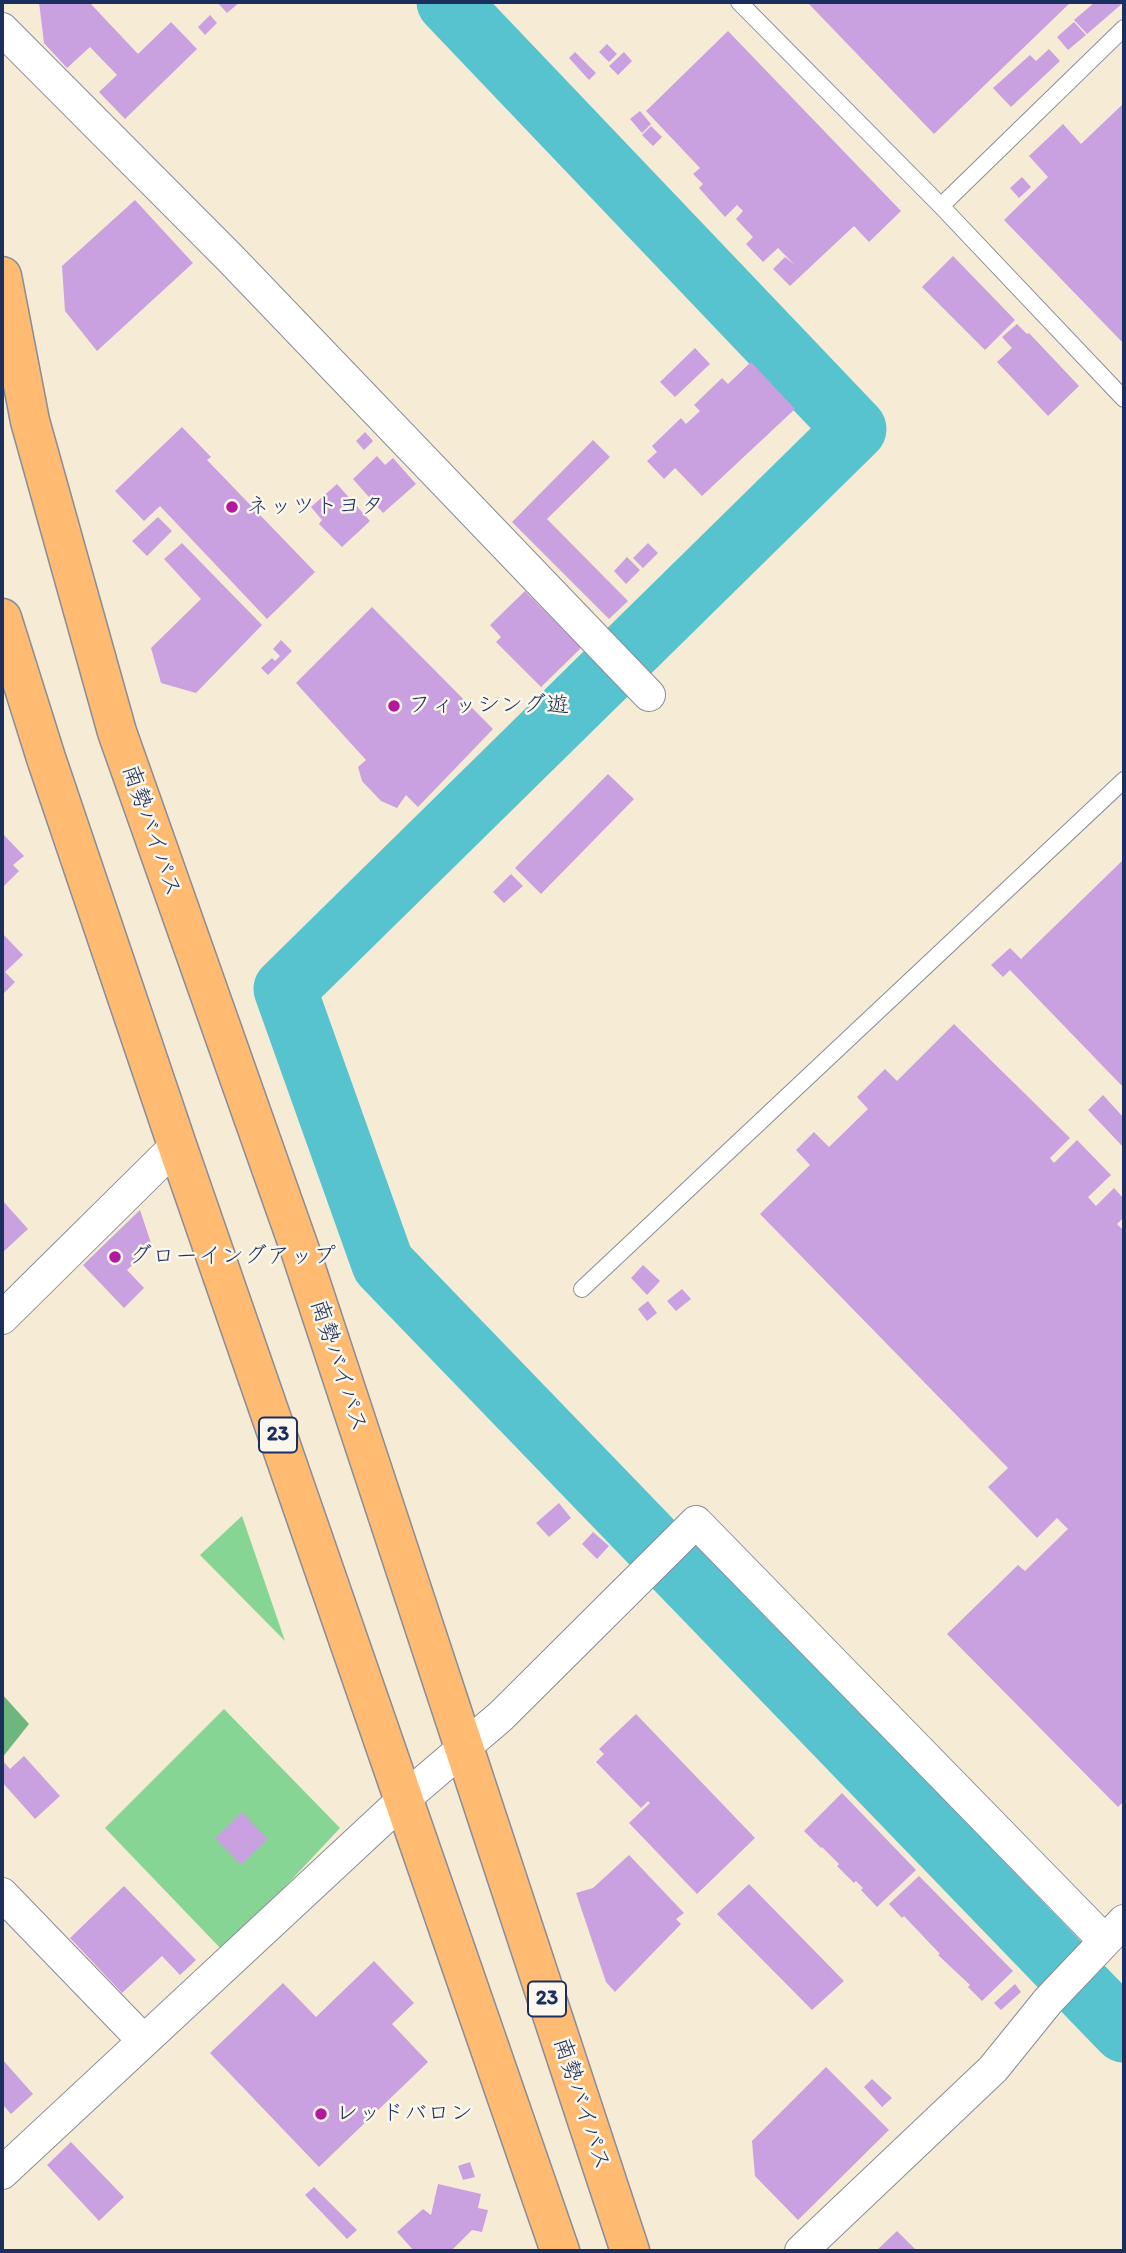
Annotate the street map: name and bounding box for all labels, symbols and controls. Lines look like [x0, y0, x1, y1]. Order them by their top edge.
place label: ネッツトヨタ [246, 493, 384, 521]
marker: ネッツトヨタ [224, 499, 240, 515]
place label: フィッシング遊 [408, 692, 569, 720]
marker: フィッシング遊 [386, 698, 402, 714]
street label: 南勢バイパス [115, 761, 187, 901]
place label: グローイングアップ [129, 1243, 336, 1271]
marker: グローイングアップ [107, 1249, 123, 1265]
street label: 南勢バイパス [304, 1296, 372, 1436]
road number: 23 [259, 1418, 297, 1452]
road number: 23 [528, 1982, 566, 2016]
street label: 南勢バイパス [547, 2034, 615, 2174]
place label: レッドバロン [335, 2100, 473, 2128]
marker: レッドバロン [313, 2106, 329, 2122]

